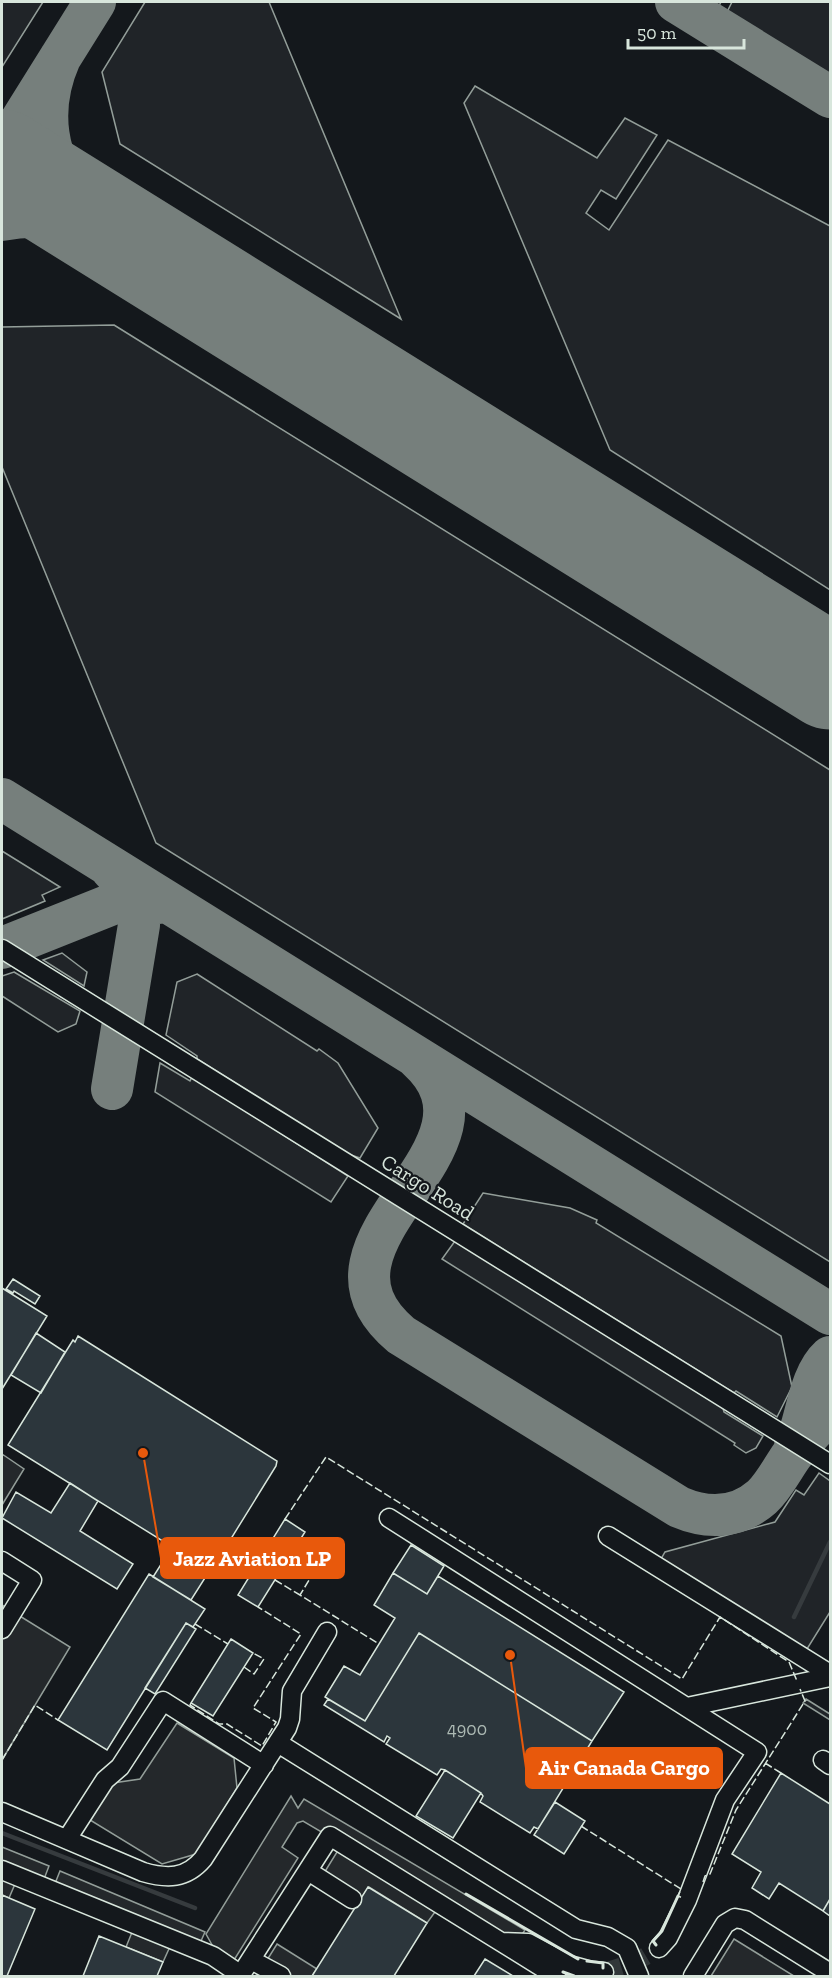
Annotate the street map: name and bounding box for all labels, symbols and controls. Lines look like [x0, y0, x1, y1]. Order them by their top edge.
scale bar [628, 12, 744, 50]
text: 50 m [637, 22, 677, 44]
street label: Cargo Road [377, 1149, 479, 1226]
callout: Jazz Aviation LP [161, 1538, 344, 1578]
text: Jazz Aviation LP [173, 1545, 331, 1572]
house number: 4900 [447, 1718, 487, 1740]
callout: Air Canada Cargo [526, 1748, 722, 1788]
text: Air Canada Cargo [538, 1754, 710, 1781]

